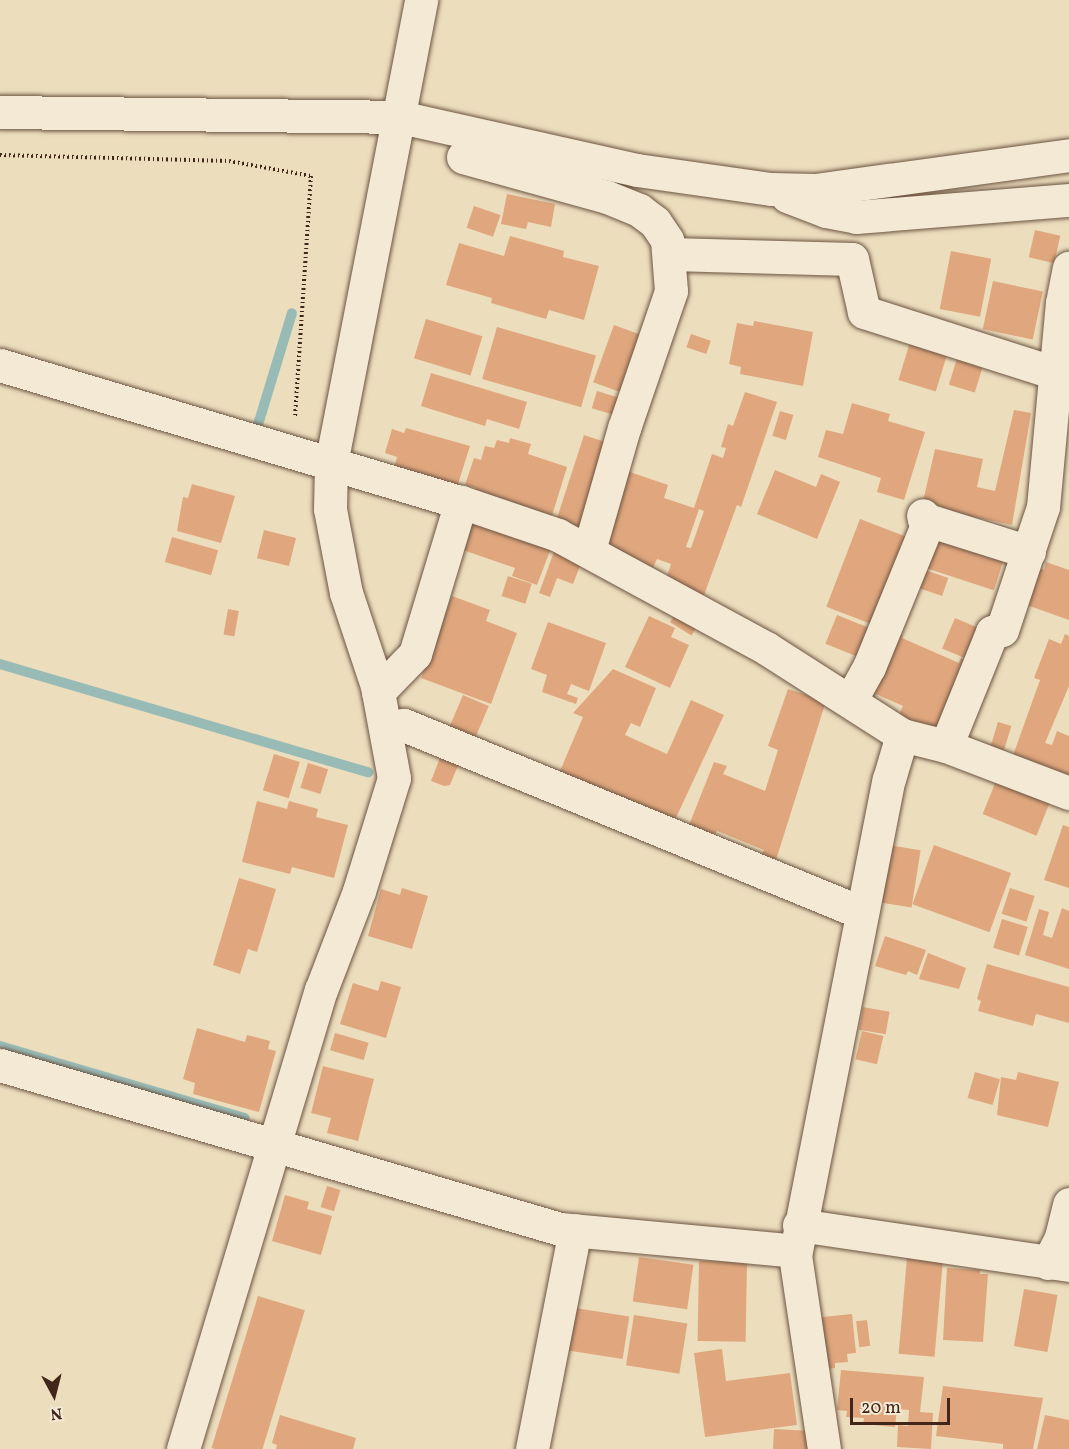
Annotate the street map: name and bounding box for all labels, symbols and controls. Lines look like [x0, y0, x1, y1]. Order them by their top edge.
north arrow [24, 1365, 84, 1425]
scale bar [853, 1386, 954, 1424]
text: 20 m [861, 1396, 901, 1421]
text: N [49, 1401, 63, 1424]

